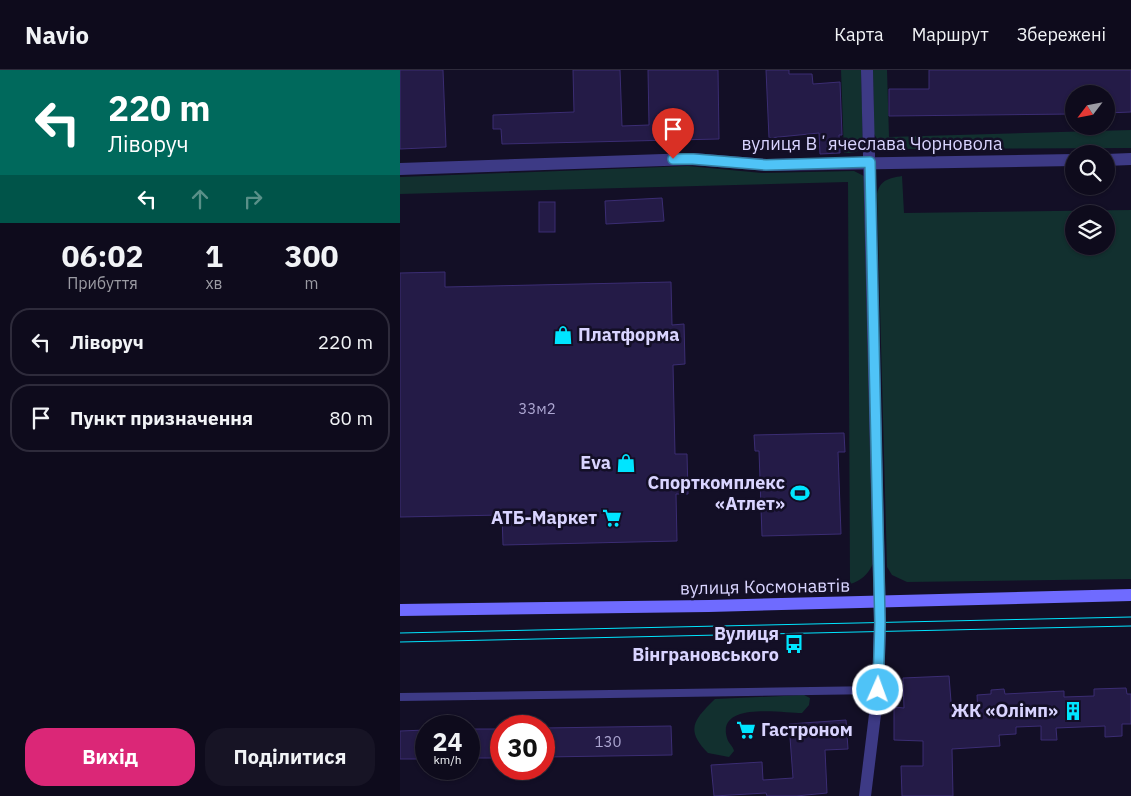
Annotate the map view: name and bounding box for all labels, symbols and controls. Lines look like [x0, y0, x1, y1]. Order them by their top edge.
text: Navio [25, 19, 89, 51]
text: Карта [834, 23, 884, 46]
text: Маршрут [912, 23, 989, 46]
text: Збережені [1017, 23, 1106, 46]
text: 220 m [108, 85, 211, 131]
north arrow [1065, 85, 1115, 135]
map controls [1065, 85, 1115, 255]
icon: left [25, 90, 90, 155]
pin [652, 108, 694, 159]
icon: arrive [659, 115, 687, 143]
text: Ліворуч [108, 129, 189, 158]
street label: вулиця Вʼячеслава Чорновола [741, 132, 1003, 155]
button: search [1065, 145, 1115, 195]
icon: left [133, 185, 161, 213]
icon: ahead [186, 185, 214, 213]
icon: right [239, 185, 267, 213]
button: layers [1065, 205, 1115, 255]
text: 06:02 [62, 236, 143, 275]
text: 1 [205, 236, 223, 275]
text: 300 [284, 236, 338, 275]
text: Прибуття [67, 273, 138, 293]
text: хв [205, 273, 222, 293]
text: m [304, 273, 318, 293]
place label: Платформа [578, 323, 679, 346]
shop icon: Платформа [552, 324, 574, 346]
icon: left [27, 328, 55, 356]
text: Ліворуч [70, 330, 144, 354]
text: 220 m [318, 330, 373, 354]
house number: 33м2 [518, 399, 556, 418]
icon: arrive [27, 404, 55, 432]
text: Пункт призначення [70, 406, 253, 430]
text: 80 m [329, 406, 373, 430]
place label: Eva [580, 451, 611, 474]
shop icon: Eva [615, 452, 637, 474]
place label: Спорткомплекс «Атлет» [647, 471, 785, 515]
sports icon: Спорткомплекс «Атлет» [789, 482, 811, 504]
place label: АТБ-Маркет [491, 506, 597, 529]
supermarket icon: АТБ-Маркет [601, 507, 623, 529]
street label: вулиця Космонавтів [680, 574, 850, 599]
place label: Вулиця Вінграновського [632, 622, 779, 666]
bus stop icon: Вулиця Вінграновського [783, 633, 805, 655]
position arrow [851, 663, 903, 715]
place label: ЖК «Олімп» [951, 699, 1058, 722]
building icon: ЖК «Олімп» [1062, 700, 1084, 722]
speed limit sign: 30 [490, 715, 555, 780]
place label: Гастроном [761, 718, 853, 741]
supermarket icon: Гастроном [735, 719, 757, 741]
text: 24 [432, 725, 463, 758]
button: Вихід [25, 728, 195, 786]
button: Поділитися [205, 728, 375, 786]
house number: 130 [594, 732, 622, 751]
text: km/h [433, 752, 462, 767]

